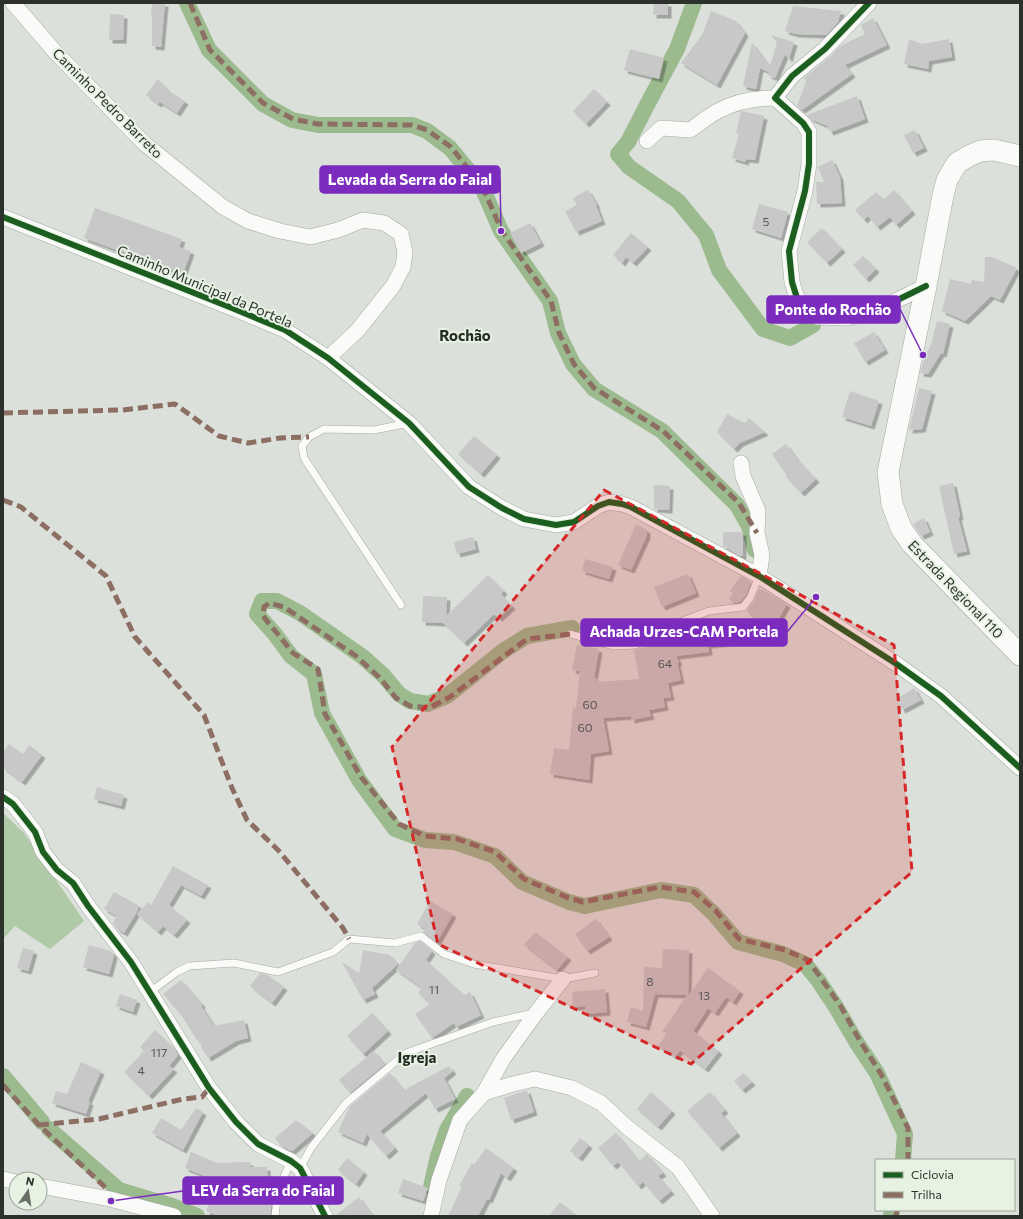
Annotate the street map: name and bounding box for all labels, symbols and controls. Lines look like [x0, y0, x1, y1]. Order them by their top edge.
street label: Caminho Pedro Barreto [49, 44, 167, 162]
callout: Levada da Serra do Faial [320, 166, 500, 193]
text: Levada da Serra do Faial [328, 170, 492, 188]
house number: 5 [763, 214, 770, 228]
street label: Caminho Municipal da Portela [114, 241, 296, 331]
callout: Ponte do Rochão [767, 296, 900, 323]
text: Ponte do Rochão [775, 300, 891, 318]
district label: Rochão [439, 326, 491, 344]
street label: Estrada Regional 110 [905, 536, 1007, 642]
callout: Achada Urzes-CAM Portela [581, 619, 787, 646]
text: Achada Urzes-CAM Portela [589, 622, 779, 640]
house number: 64 [658, 656, 672, 670]
house number: 60 [582, 697, 598, 711]
house number: 60 [577, 720, 593, 734]
house number: 8 [646, 974, 654, 988]
house number: 11 [429, 982, 439, 996]
house number: 13 [698, 988, 710, 1002]
house number: 117 [151, 1045, 167, 1059]
district label: Igreja [398, 1048, 437, 1066]
house number: 4 [137, 1063, 145, 1077]
legend [875, 1159, 1015, 1211]
text: Ciclovia [911, 1167, 954, 1181]
north arrow [8, 1171, 48, 1211]
text: N [25, 1174, 36, 1188]
callout: LEV da Serra do Faial [183, 1177, 343, 1204]
text: LEV da Serra do Faial [191, 1181, 335, 1199]
text: Trilha [911, 1187, 942, 1201]

